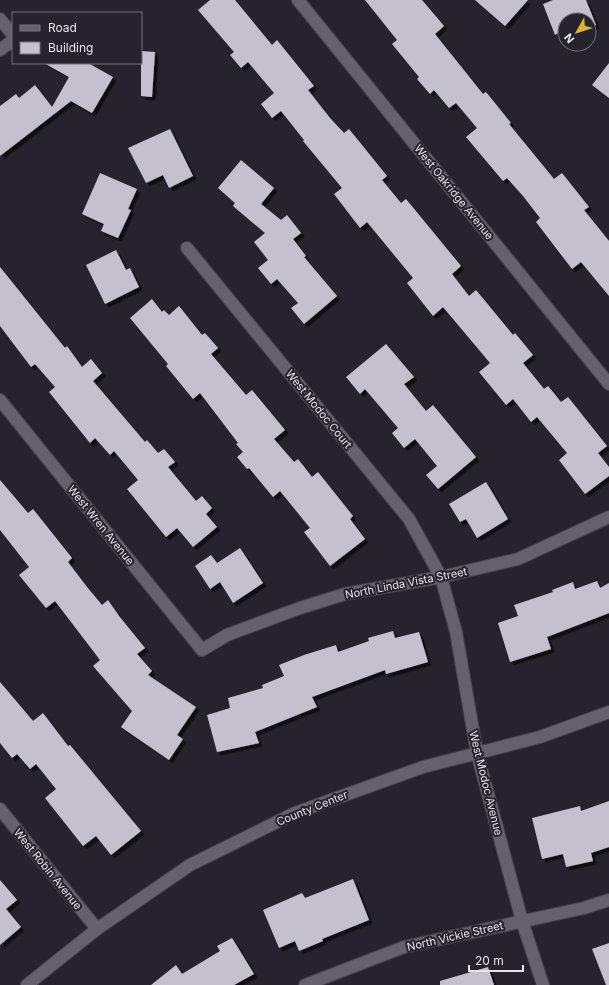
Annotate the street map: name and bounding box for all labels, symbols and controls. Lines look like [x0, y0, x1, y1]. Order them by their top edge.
legend [12, 12, 142, 64]
north arrow [557, 12, 597, 52]
text: Road [48, 20, 77, 35]
text: N [561, 31, 577, 46]
text: Building [48, 40, 93, 55]
street label: West Oakridge Avenue [411, 142, 497, 242]
street label: West Modoc Court [283, 367, 355, 452]
street label: West Wren Avenue [65, 482, 137, 568]
street label: North Linda Vista Street [344, 564, 468, 602]
street label: West Modoc Avenue [466, 729, 506, 837]
street label: County Center [274, 787, 350, 829]
street label: West Robin Avenue [11, 826, 85, 912]
street label: North Vickie Street [406, 918, 505, 954]
scale bar [469, 947, 523, 973]
text: 20 m [475, 953, 504, 968]

